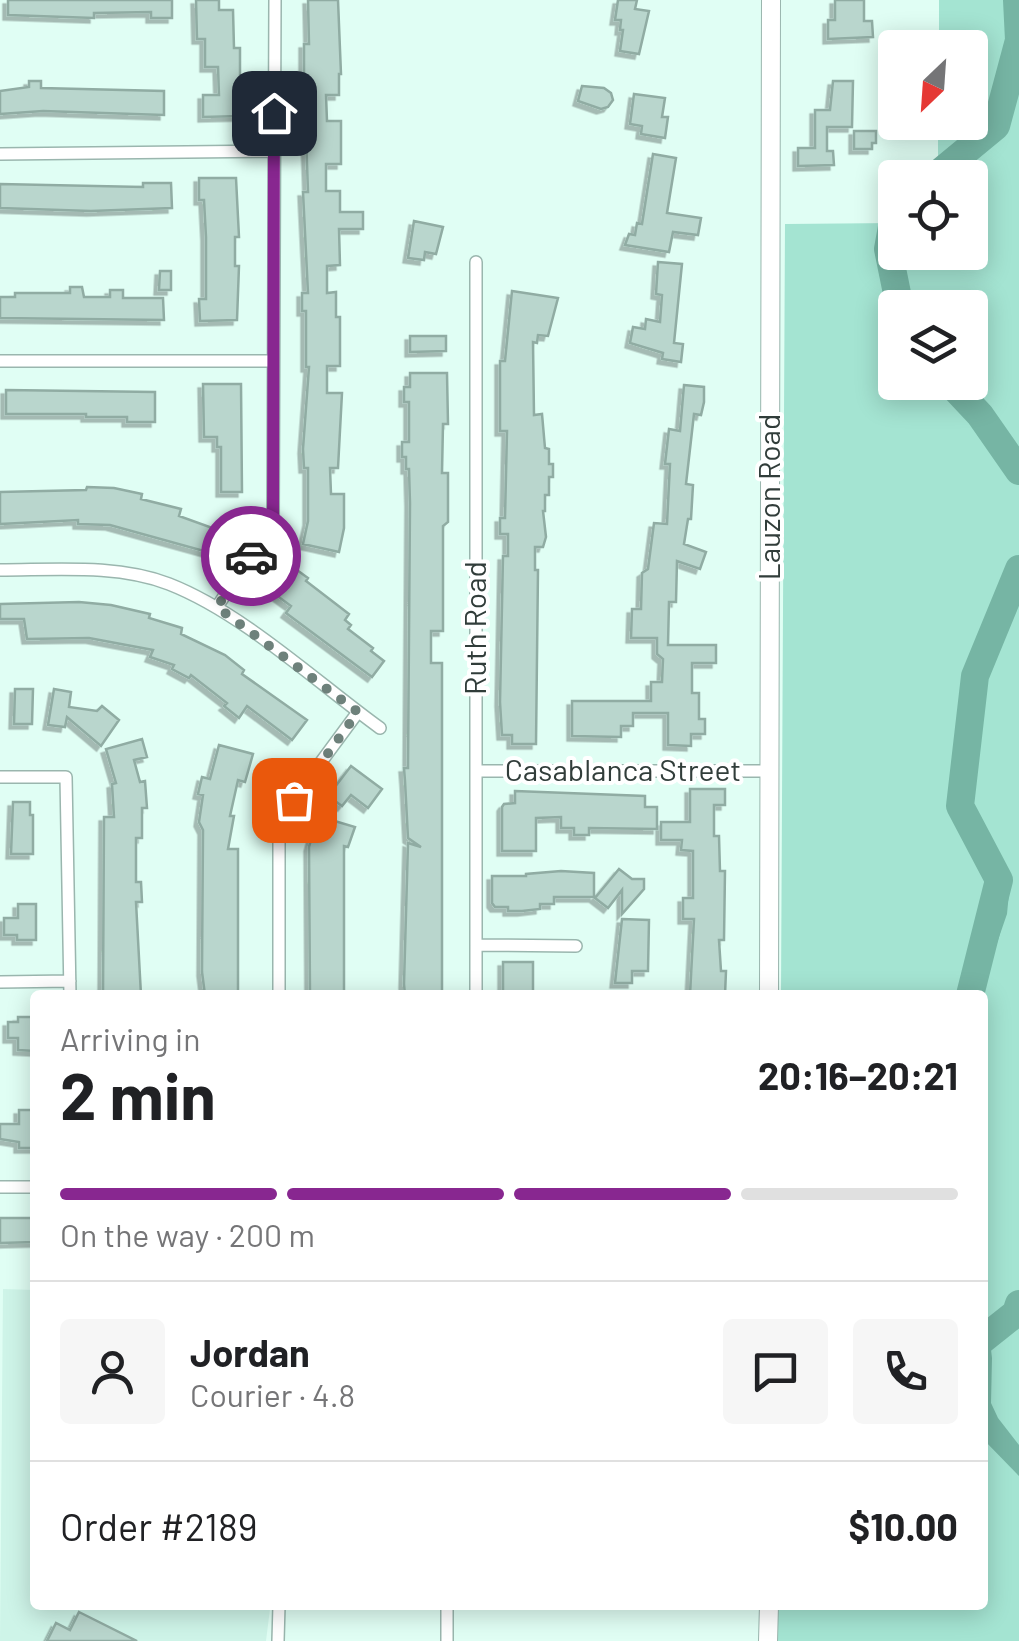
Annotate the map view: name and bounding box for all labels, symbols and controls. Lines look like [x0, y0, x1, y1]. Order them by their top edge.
north arrow [878, 30, 988, 140]
map controls [878, 30, 988, 400]
pin [232, 71, 317, 156]
icon: home [247, 86, 302, 141]
button: locate [878, 160, 988, 270]
button: layers [878, 290, 988, 400]
street label: Lauzon Road [750, 414, 786, 580]
courier [201, 506, 301, 606]
icon: car [224, 529, 279, 584]
street label: Ruth Road [456, 561, 492, 695]
street label: Casablanca Street [505, 751, 741, 787]
pin [252, 758, 337, 843]
icon: bag [267, 773, 322, 828]
text: Arriving in [60, 1019, 200, 1057]
text: 20:16–20:21 [758, 1052, 958, 1098]
text: 2 min [60, 1055, 216, 1133]
text: On the way · 200 m [60, 1215, 315, 1253]
button: person [60, 1319, 165, 1424]
button: chat [723, 1319, 828, 1424]
button: phone [853, 1319, 958, 1424]
text: Jordan [190, 1329, 310, 1375]
text: Courier · 4.8 [190, 1375, 355, 1413]
text: Order #2189 [60, 1503, 258, 1549]
text: $10.00 [849, 1503, 958, 1549]

